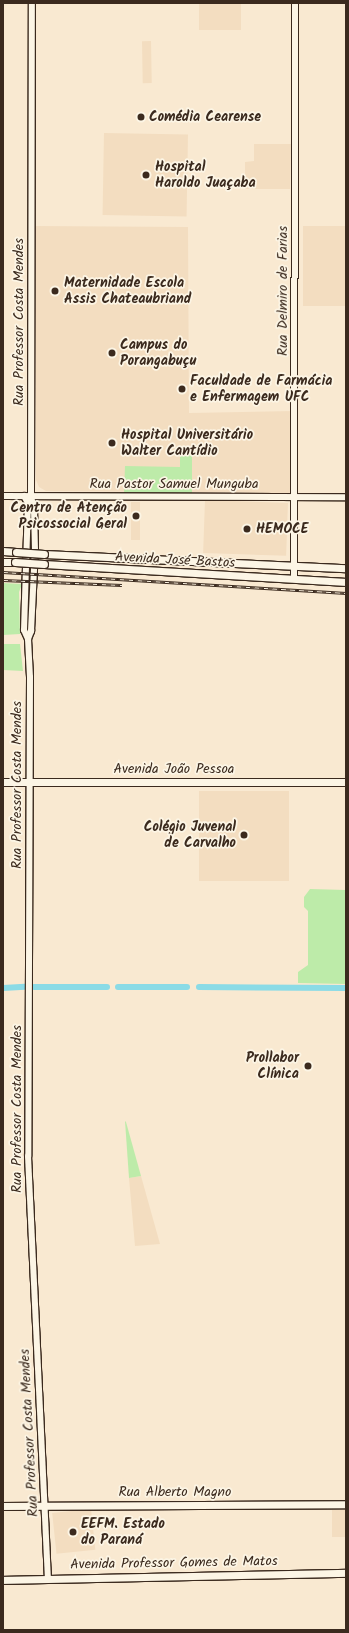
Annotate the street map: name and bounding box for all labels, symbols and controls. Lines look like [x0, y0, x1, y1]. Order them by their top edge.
place label: Comédia Cearense [149, 109, 261, 125]
marker: Comédia Cearense [136, 112, 146, 122]
place label: Hospital Haroldo Juaçaba [155, 159, 256, 192]
marker: Hospital Haroldo Juaçaba [140, 169, 152, 181]
street label: Rua Delmiro de Farias [275, 226, 291, 356]
street label: Rua Professor Costa Mendes [11, 238, 27, 406]
place label: Maternidade Escola Assis Chateaubriand [64, 275, 191, 308]
marker: Maternidade Escola Assis Chateaubriand [49, 285, 61, 297]
place label: Campus do Porangabuçu [120, 337, 196, 370]
marker: Campus do Porangabuçu [107, 348, 117, 358]
place label: Faculdade de Farmácia e Enfermagem UFC [190, 373, 332, 406]
marker: Faculdade de Farmácia e Enfermagem UFC [177, 384, 187, 394]
place label: Hospital Universitário Walter Cantídio [121, 427, 253, 460]
marker: Hospital Universitário Walter Cantídio [106, 437, 118, 449]
street label: Rua Pastor Samuel Munguba [90, 476, 258, 492]
place label: Centro de Atenção Psicossocial Geral [11, 500, 127, 532]
marker: Centro de Atenção Psicossocial Geral [130, 510, 142, 522]
place label: HEMOCE [256, 521, 308, 537]
marker: HEMOCE [241, 523, 253, 535]
street label: Avenida José Bastos [114, 548, 236, 572]
street label: Rua Professor Costa Mendes [9, 701, 25, 869]
street label: Avenida João Pessoa [114, 761, 234, 777]
place label: Colégio Juvenal de Carvalho [144, 819, 236, 852]
marker: Colégio Juvenal de Carvalho [239, 830, 249, 840]
street label: Rua Professor Costa Mendes [9, 1025, 25, 1193]
place label: Prollabor Clínica [246, 1050, 299, 1082]
marker: Prollabor Clínica [302, 1060, 314, 1072]
street label: Rua Professor Costa Mendes [16, 1349, 42, 1517]
street label: Rua Alberto Magno [119, 1484, 231, 1500]
place label: EEFM. Estado do Paraná [81, 1516, 165, 1548]
marker: EEFM. Estado do Paraná [68, 1527, 78, 1537]
street label: Avenida Professor Gomes de Matos [70, 1553, 278, 1573]

